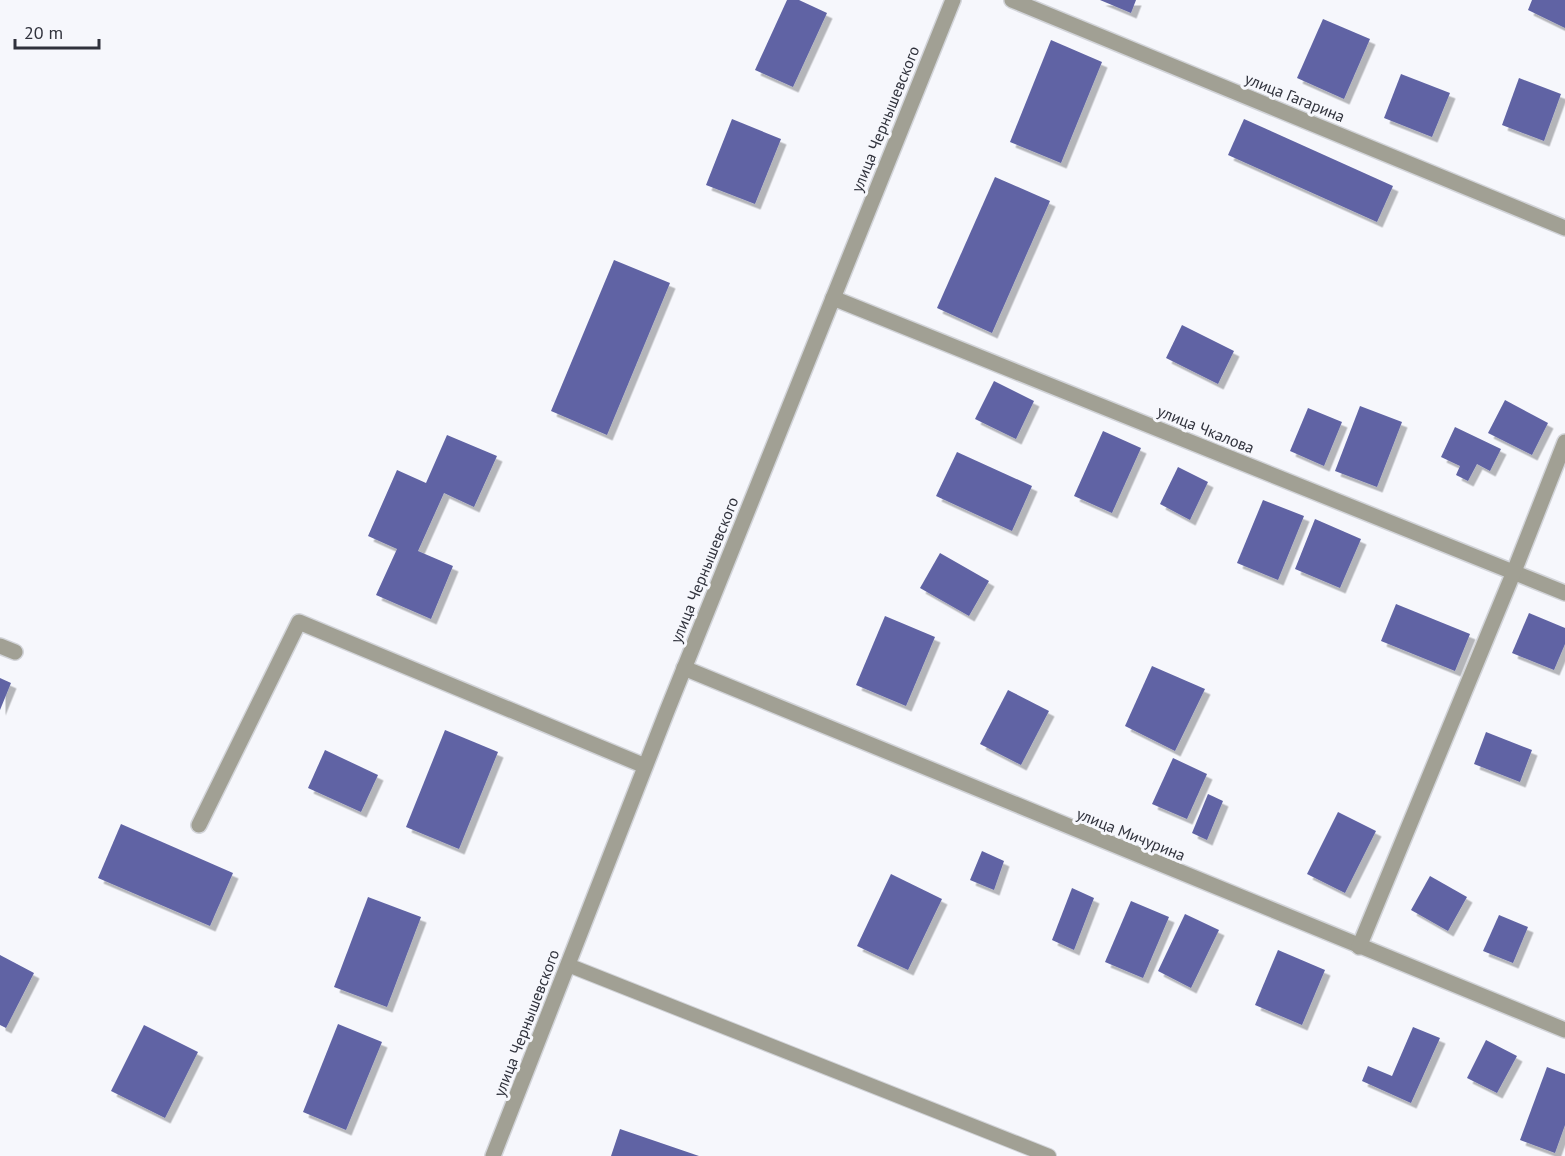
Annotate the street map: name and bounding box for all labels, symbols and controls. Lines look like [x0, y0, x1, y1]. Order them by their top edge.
scale bar [15, 12, 99, 50]
text: 20 m [24, 21, 63, 44]
street label: улица Чернышевского [847, 43, 923, 195]
street label: улица Гагарина [1242, 68, 1348, 126]
street label: улица Чкалова [1155, 400, 1257, 458]
street label: улица Чернышевского [666, 494, 742, 646]
street label: улица Мичурина [1074, 803, 1188, 865]
street label: улица Чернышевского [489, 947, 563, 1099]

